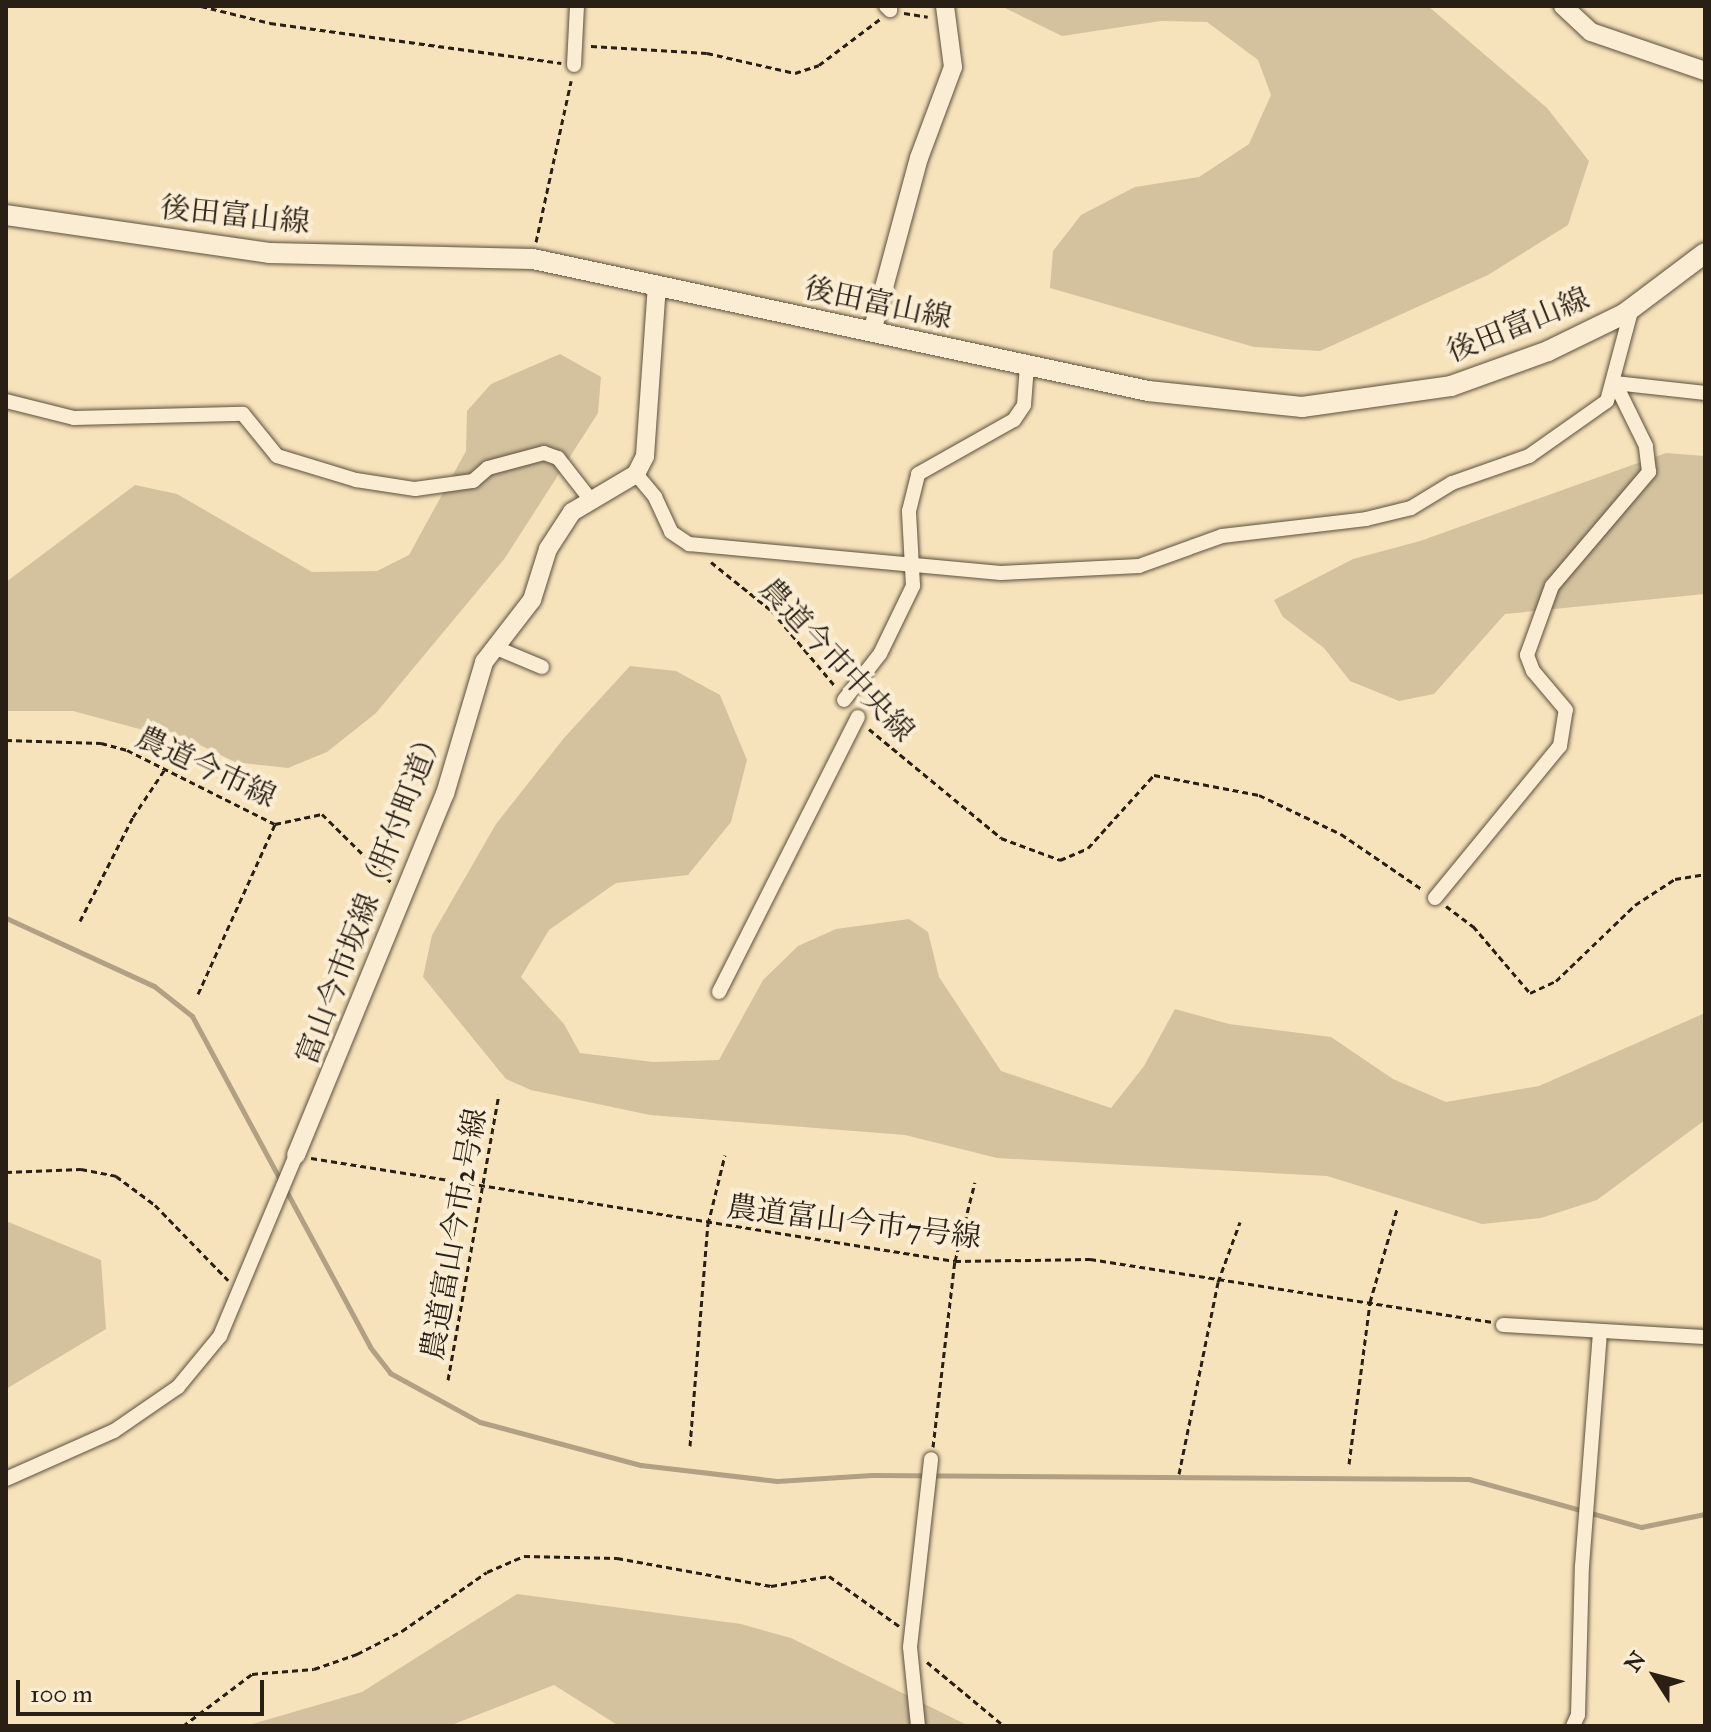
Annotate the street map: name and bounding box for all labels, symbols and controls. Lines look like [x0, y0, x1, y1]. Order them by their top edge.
street label: 後田富山線 [159, 189, 311, 241]
street label: 後田富山線 [801, 270, 955, 336]
street label: 後田富山線 [1442, 280, 1594, 370]
street label: 農道今市中央線 [752, 571, 922, 749]
street label: 農道今市線 [130, 719, 282, 815]
street label: 富山今市坂線（肝付町道） [289, 721, 451, 1069]
street label: 農道富山今市2号線 [414, 1105, 494, 1363]
street label: 農道富山今市7号線 [725, 1189, 983, 1255]
north arrow [1615, 1636, 1695, 1716]
text: N [1619, 1646, 1652, 1677]
scale bar [20, 1664, 268, 1714]
text: 100 m [30, 1679, 93, 1709]

